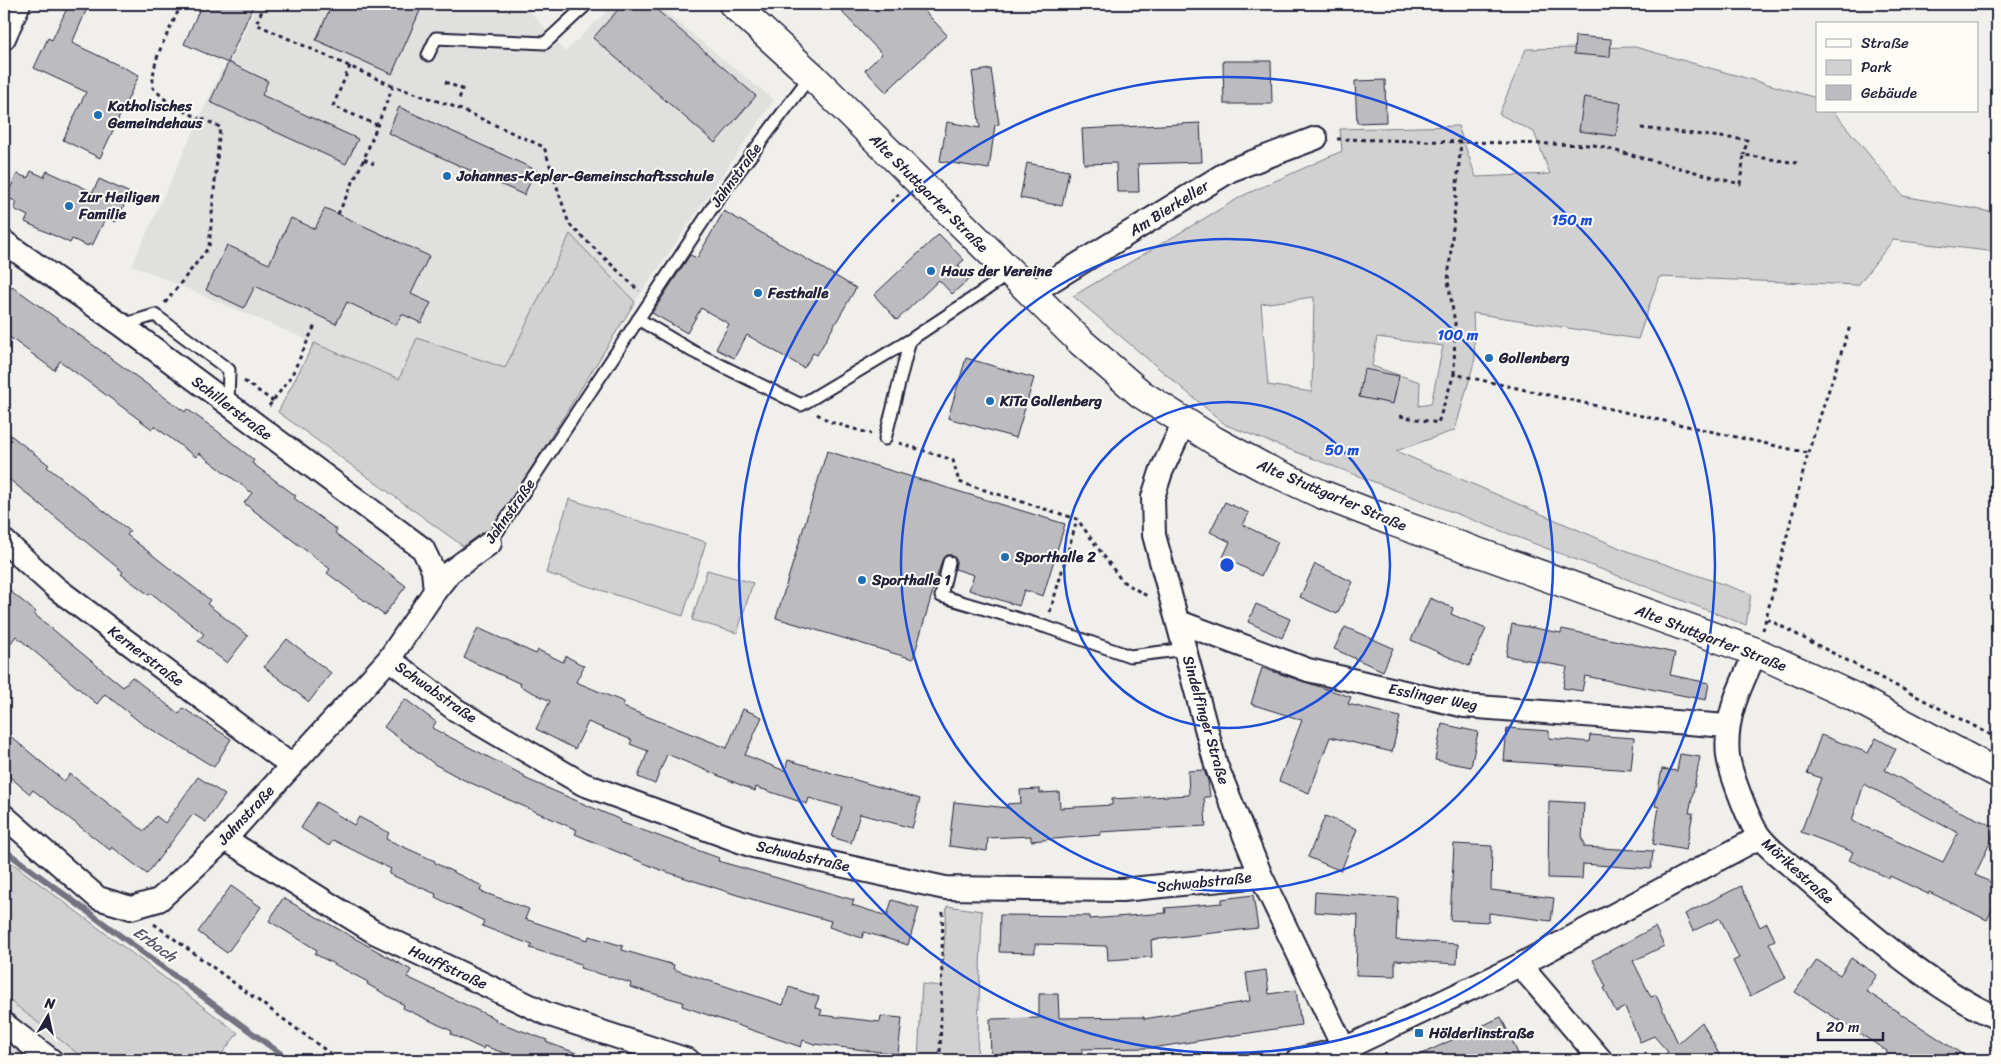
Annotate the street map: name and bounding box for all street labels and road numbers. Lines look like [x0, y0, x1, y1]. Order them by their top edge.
street label: Alte Stuttgarter Straße [862, 126, 995, 259]
street label: Jahnstraße [703, 137, 768, 214]
street label: Am Bierkeller [1123, 173, 1215, 243]
street label: Schillerstraße [186, 369, 278, 447]
street label: Alte Stuttgarter Straße [1252, 451, 1411, 538]
street label: Jahnstraße [477, 473, 542, 550]
street label: Alte Stuttgarter Straße [1630, 597, 1791, 679]
street label: Kernerstraße [102, 618, 190, 694]
street label: Sindelfinger Straße [1175, 652, 1237, 788]
street label: Schwabstraße [390, 654, 482, 730]
street label: Esslinger Weg [1386, 676, 1480, 718]
street label: Jahnstraße [210, 779, 281, 852]
street label: Mörikestraße [1756, 831, 1840, 911]
street label: Schwabstraße [754, 833, 852, 879]
street label: Schwabstraße [1155, 864, 1253, 900]
street label: Hauffstraße [404, 937, 492, 997]

